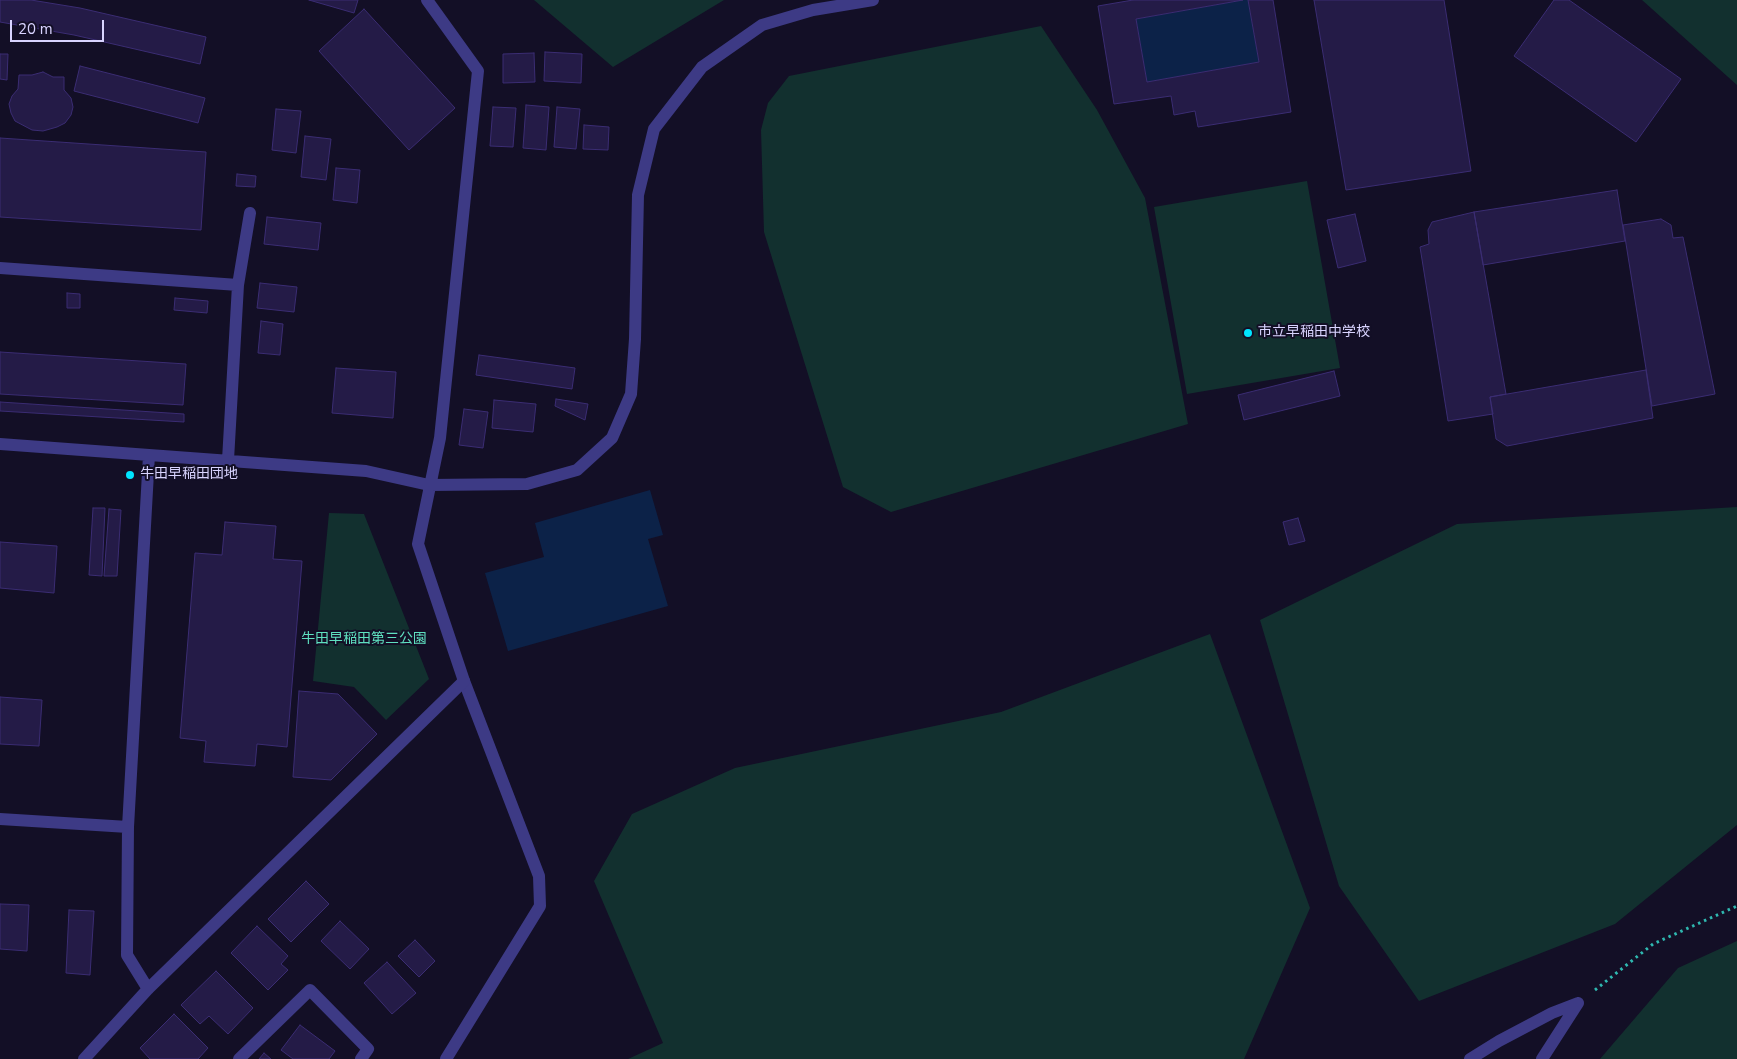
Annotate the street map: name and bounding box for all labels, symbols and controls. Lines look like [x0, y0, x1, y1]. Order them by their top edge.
scale bar [12, 10, 106, 42]
text: 20 m [18, 19, 53, 39]
place label: 市立早稲田中学校 [1258, 325, 1370, 341]
marker: 市立早稲田中学校 [1242, 327, 1254, 339]
place label: 牛田早稲田団地 [140, 467, 238, 483]
marker: 牛田早稲田団地 [124, 469, 136, 481]
park label: 牛田早稲田第三公園 [301, 632, 427, 648]

